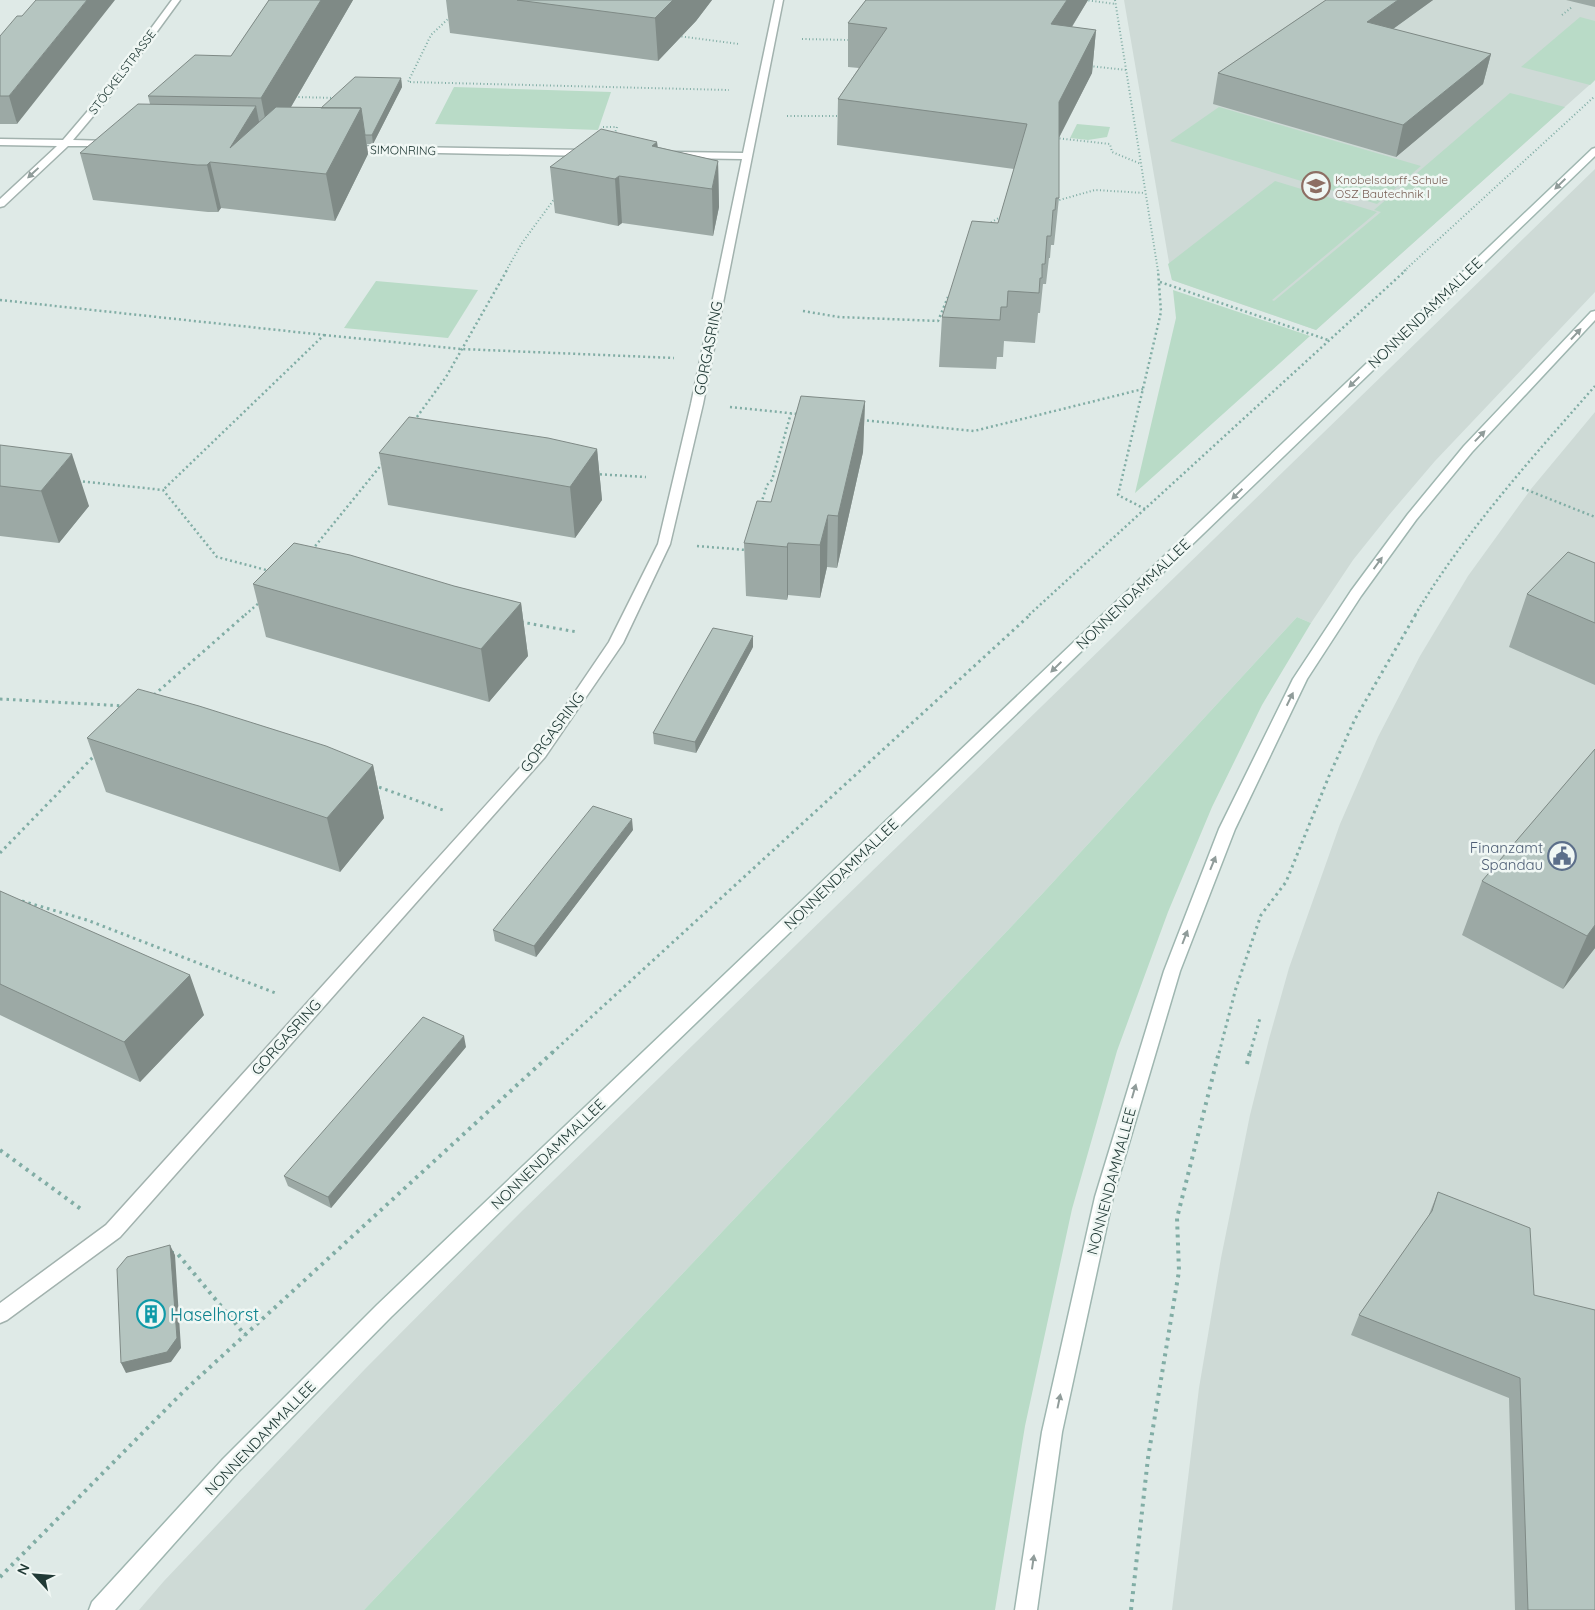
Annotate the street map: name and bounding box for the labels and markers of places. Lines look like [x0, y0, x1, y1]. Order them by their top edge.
school or university icon: Knobelsdorff-Schule OSZ Bautechnik I [1301, 171, 1331, 201]
place label: Knobelsdorff-Schule OSZ Bautechnik I [1335, 172, 1448, 201]
place label: Finanzamt Spandau [1470, 838, 1543, 874]
public building icon: Finanzamt Spandau [1547, 841, 1577, 871]
building icon: Haselhorst [136, 1299, 166, 1329]
place label: Haselhorst [170, 1303, 259, 1326]

